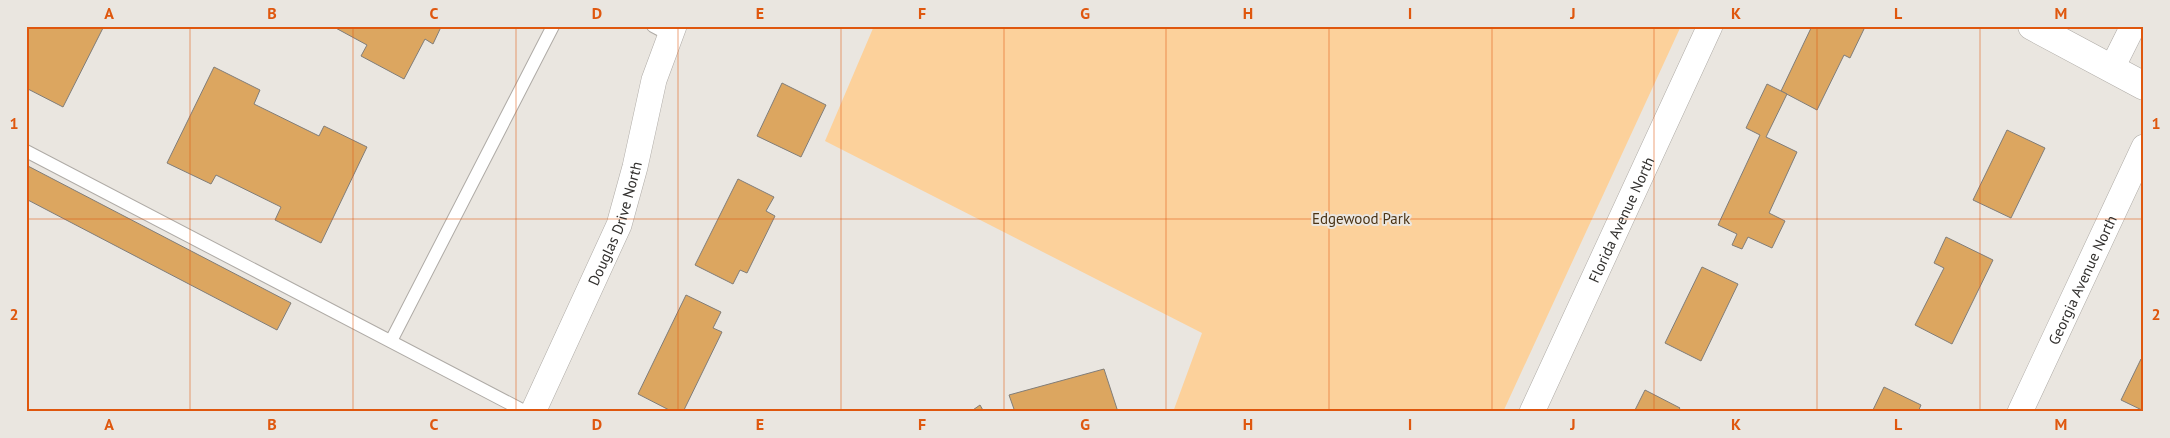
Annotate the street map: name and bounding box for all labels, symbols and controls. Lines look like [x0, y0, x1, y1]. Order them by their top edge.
text: A [104, 3, 114, 23]
text: B [267, 3, 277, 23]
text: C [430, 3, 439, 23]
text: D [592, 3, 602, 23]
text: E [756, 3, 764, 23]
text: F [918, 3, 926, 23]
text: G [1080, 3, 1090, 23]
text: H [1243, 3, 1253, 23]
text: I [1408, 3, 1412, 23]
text: J [1569, 3, 1576, 23]
text: K [1731, 3, 1741, 23]
text: L [1894, 3, 1903, 23]
text: M [2055, 3, 2067, 23]
text: 1 [9, 113, 19, 133]
text: 1 [2151, 113, 2161, 133]
street label: Florida Avenue North [1584, 154, 1658, 285]
street label: Douglas Drive North [583, 160, 645, 288]
park label: Edgewood Park [1312, 209, 1411, 228]
street label: Georgia Avenue North [2043, 212, 2120, 348]
text: 2 [9, 304, 19, 324]
text: 2 [2151, 304, 2161, 324]
text: A [104, 414, 114, 434]
text: B [267, 414, 277, 434]
text: C [430, 414, 439, 434]
text: D [592, 414, 602, 434]
text: E [756, 414, 764, 434]
text: F [918, 414, 926, 434]
text: G [1080, 414, 1090, 434]
text: H [1243, 414, 1253, 434]
text: I [1408, 414, 1412, 434]
text: J [1569, 414, 1576, 434]
text: K [1731, 414, 1741, 434]
text: L [1894, 414, 1903, 434]
text: M [2055, 414, 2067, 434]

